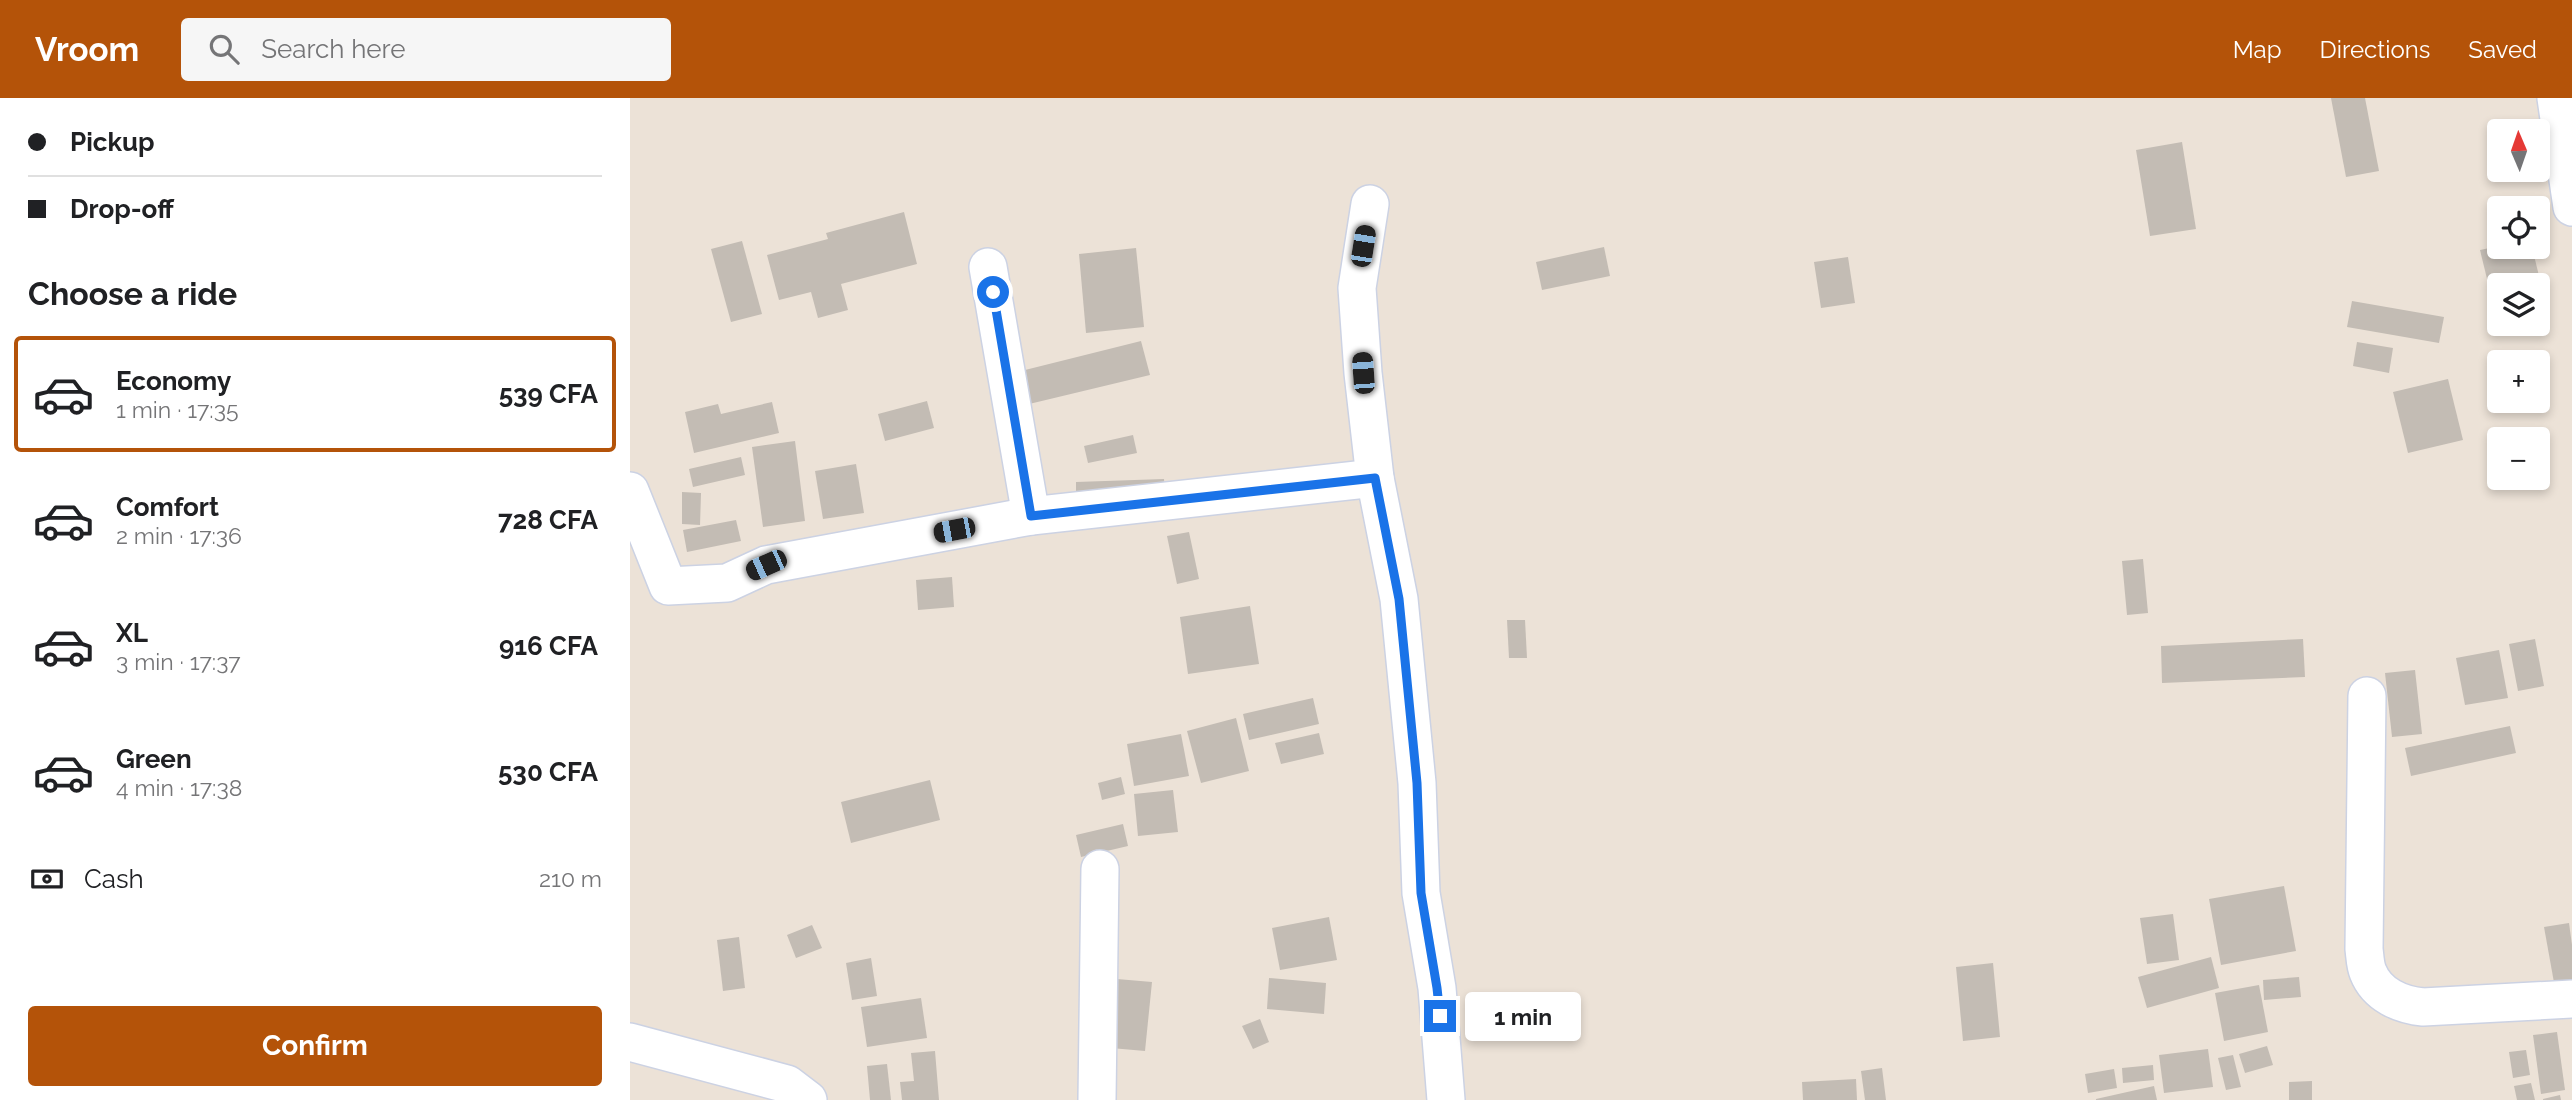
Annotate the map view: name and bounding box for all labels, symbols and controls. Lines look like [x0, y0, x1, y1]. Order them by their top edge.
search box [181, 18, 671, 81]
text: Vroom [35, 30, 139, 69]
icon: search [205, 30, 243, 68]
text: Search here [261, 34, 406, 64]
text: Map [2233, 35, 2282, 64]
text: Directions [2320, 35, 2430, 64]
text: Saved [2468, 35, 2537, 64]
north arrow [2487, 119, 2550, 182]
map controls [2487, 119, 2550, 490]
text: Pickup [70, 127, 155, 157]
text: Drop-off [70, 194, 174, 224]
button: locate [2487, 196, 2550, 259]
car [1350, 224, 1377, 268]
button: layers [2487, 273, 2550, 336]
text: Choose a ride [28, 275, 237, 312]
route start [977, 276, 1009, 308]
button: + [2487, 350, 2550, 413]
car [1352, 351, 1375, 395]
icon: car [32, 363, 95, 426]
text: Economy [116, 366, 231, 396]
text: 539 CFA [499, 379, 598, 409]
text: 1 min · 17:35 [116, 396, 239, 423]
button: − [2487, 427, 2550, 490]
icon: car [32, 489, 95, 552]
text: Comfort [116, 492, 219, 522]
text: 728 CFA [498, 505, 598, 535]
car [932, 516, 977, 544]
text: 2 min · 17:36 [116, 522, 242, 549]
car [743, 547, 790, 583]
icon: car [32, 615, 95, 678]
text: XL [116, 618, 148, 648]
text: 916 CFA [499, 631, 598, 661]
text: 3 min · 17:37 [116, 648, 241, 675]
icon: car [32, 741, 95, 804]
text: Green [116, 744, 192, 774]
text: 530 CFA [498, 757, 598, 787]
text: 4 min · 17:38 [116, 774, 242, 801]
icon: cash [28, 860, 66, 898]
text: Cash [84, 864, 144, 894]
text: 210 m [539, 865, 602, 892]
callout: 1 min [1464, 992, 1580, 1040]
route end [1424, 1000, 1456, 1032]
text: 1 min [1494, 1003, 1552, 1030]
button: Confirm [28, 1006, 602, 1086]

